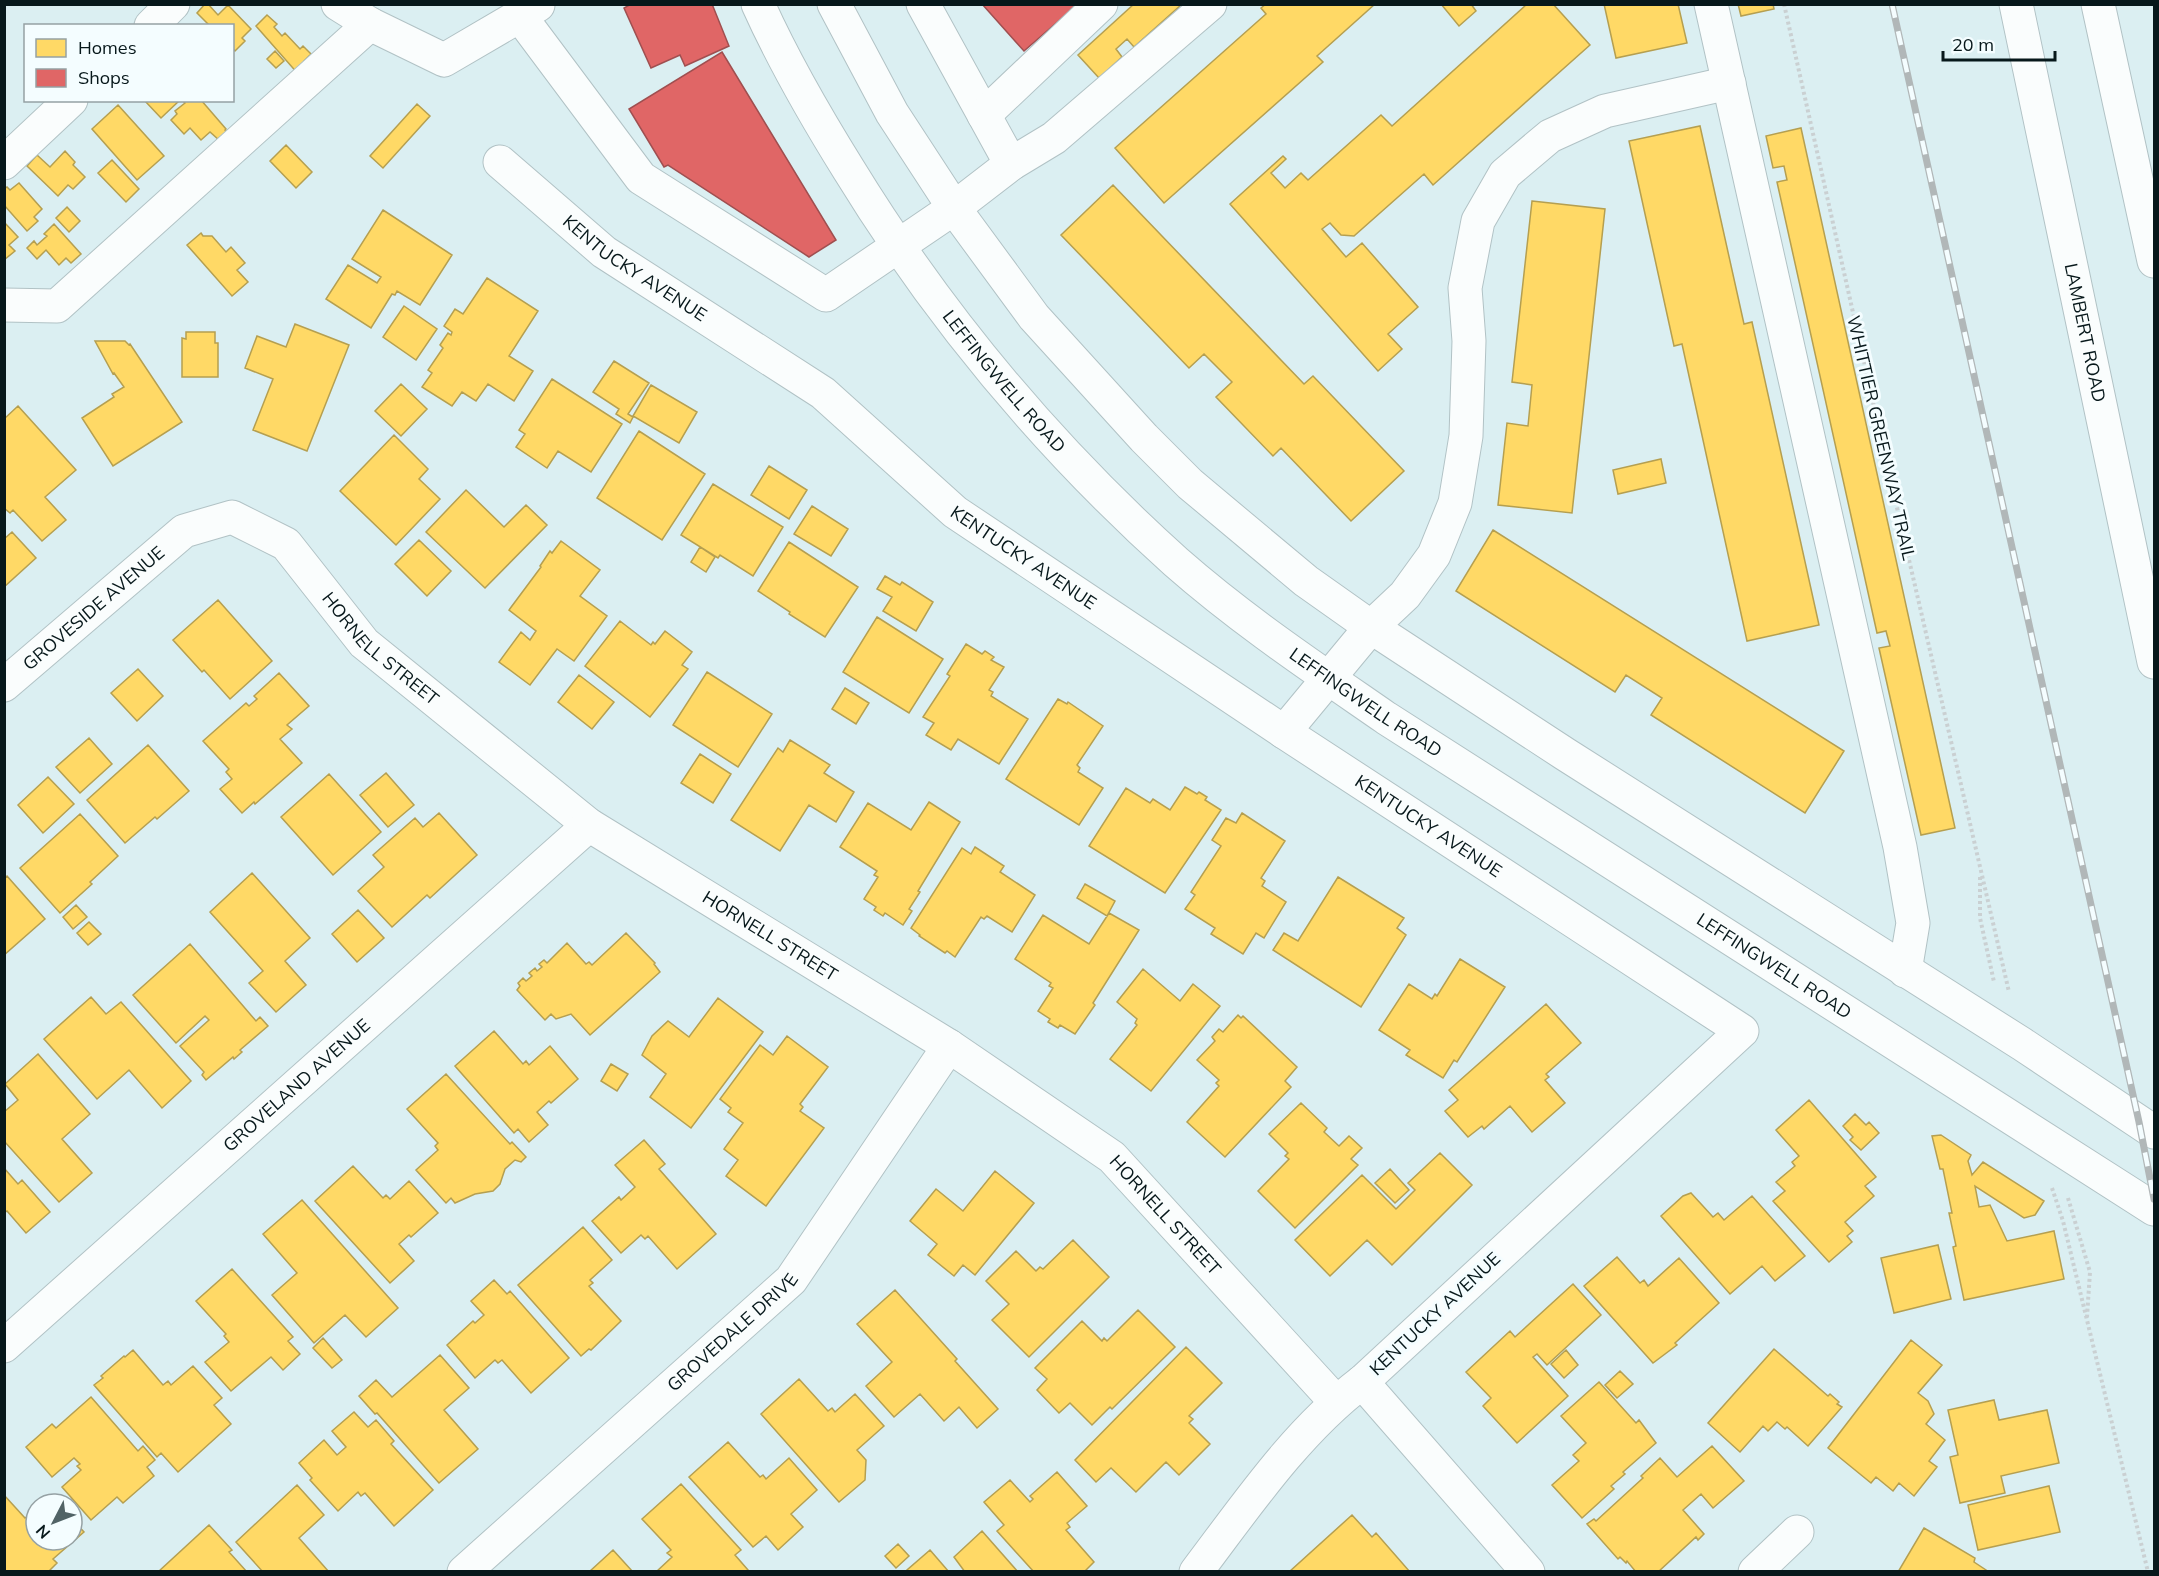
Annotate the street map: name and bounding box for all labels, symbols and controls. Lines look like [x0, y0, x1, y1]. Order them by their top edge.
legend [24, 24, 234, 102]
scale bar [1943, 24, 2056, 62]
text: 20 m [1952, 33, 1994, 56]
text: Homes [78, 36, 137, 59]
text: Shops [78, 66, 130, 89]
street label: KENTUCKY AVENUE [558, 210, 711, 326]
street label: LAMBERT ROAD [2060, 261, 2111, 404]
street label: LEFFINGWELL ROAD [938, 305, 1071, 457]
street label: WHITTIER GREENWAY TRAIL [1842, 313, 1921, 563]
street label: KENTUCKY AVENUE [946, 500, 1101, 614]
street label: GROVESIDE AVENUE [18, 541, 169, 675]
street label: HORNELL STREET [317, 587, 444, 710]
street label: LEFFINGWELL ROAD [1285, 642, 1447, 762]
street label: KENTUCKY AVENUE [1351, 770, 1507, 882]
street label: HORNELL STREET [698, 885, 842, 986]
street label: LEFFINGWELL ROAD [1693, 908, 1856, 1024]
street label: GROVELAND AVENUE [218, 1013, 375, 1156]
street label: HORNELL STREET [1105, 1150, 1226, 1280]
street label: KENTUCKY AVENUE [1364, 1247, 1505, 1380]
street label: GROVEDALE DRIVE [662, 1269, 803, 1396]
north arrow [24, 1492, 84, 1552]
text: N [31, 1521, 54, 1543]

